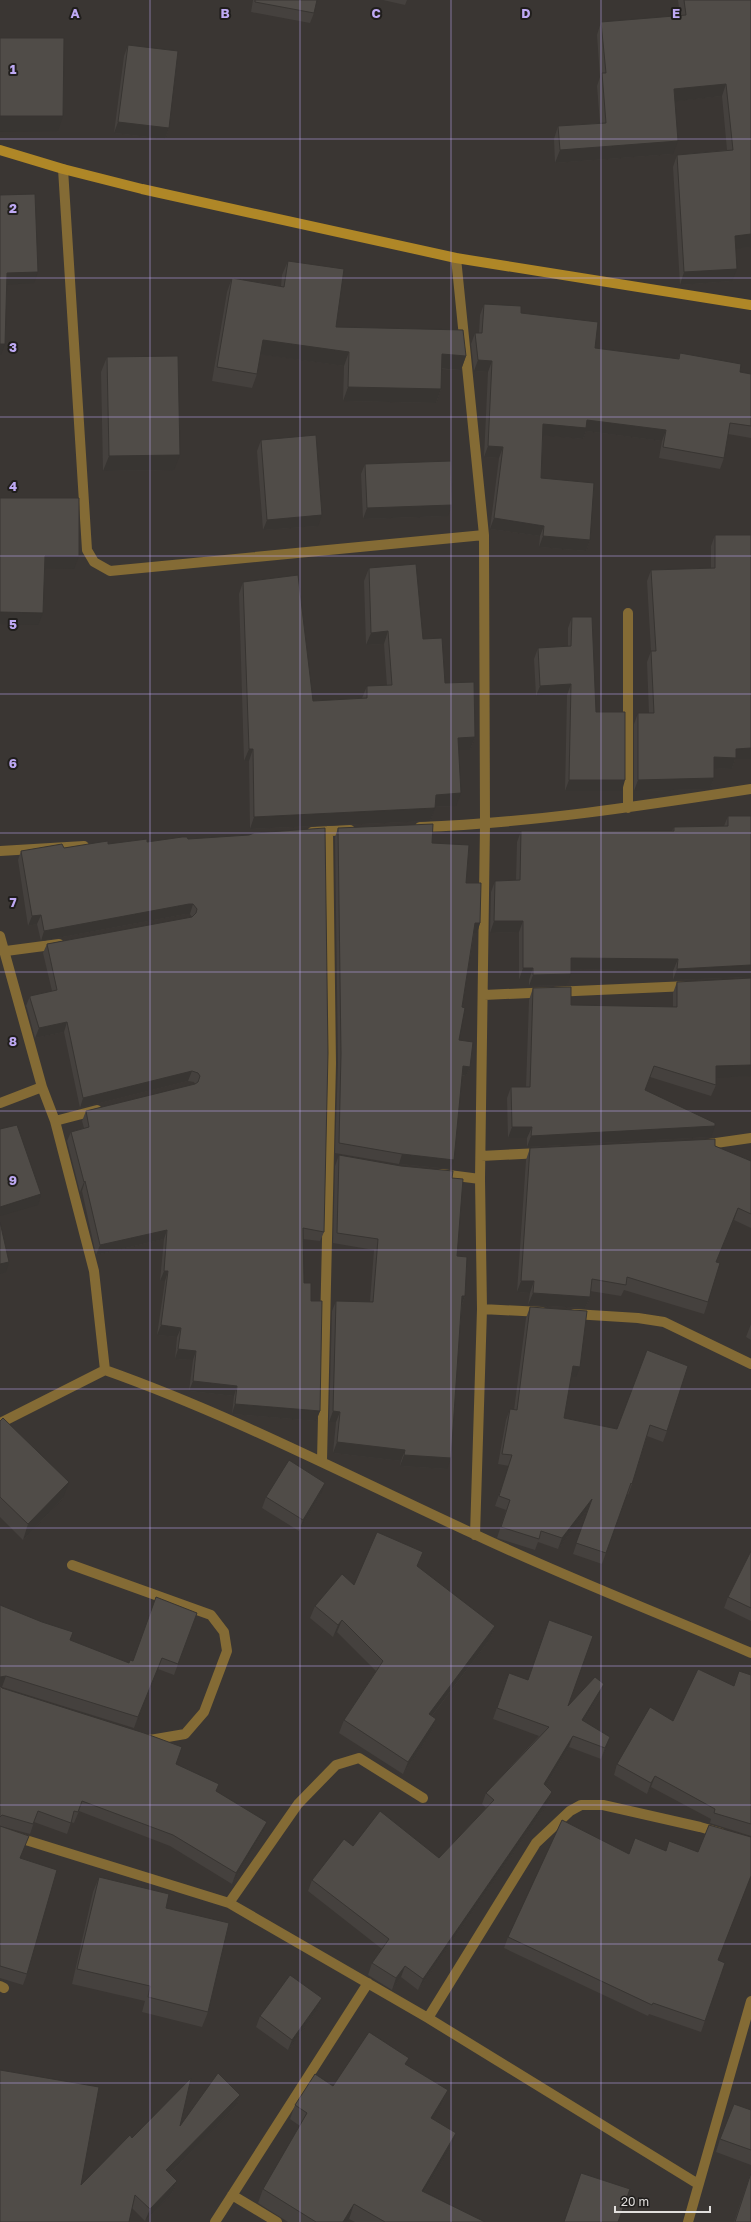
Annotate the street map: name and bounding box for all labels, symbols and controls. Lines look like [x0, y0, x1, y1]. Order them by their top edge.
text: A [70, 5, 80, 21]
text: B [220, 5, 230, 21]
text: C [371, 5, 381, 21]
text: D [521, 5, 531, 21]
text: E [672, 5, 680, 21]
text: 1 [10, 61, 17, 77]
text: 2 [9, 200, 17, 216]
text: 3 [9, 339, 17, 355]
text: 4 [9, 478, 17, 494]
text: 5 [9, 616, 17, 632]
text: 6 [9, 755, 17, 771]
text: 7 [9, 894, 17, 910]
text: 8 [9, 1033, 17, 1049]
text: 9 [9, 1172, 17, 1188]
scale bar [615, 2188, 710, 2214]
text: 20 m [621, 2194, 649, 2209]

